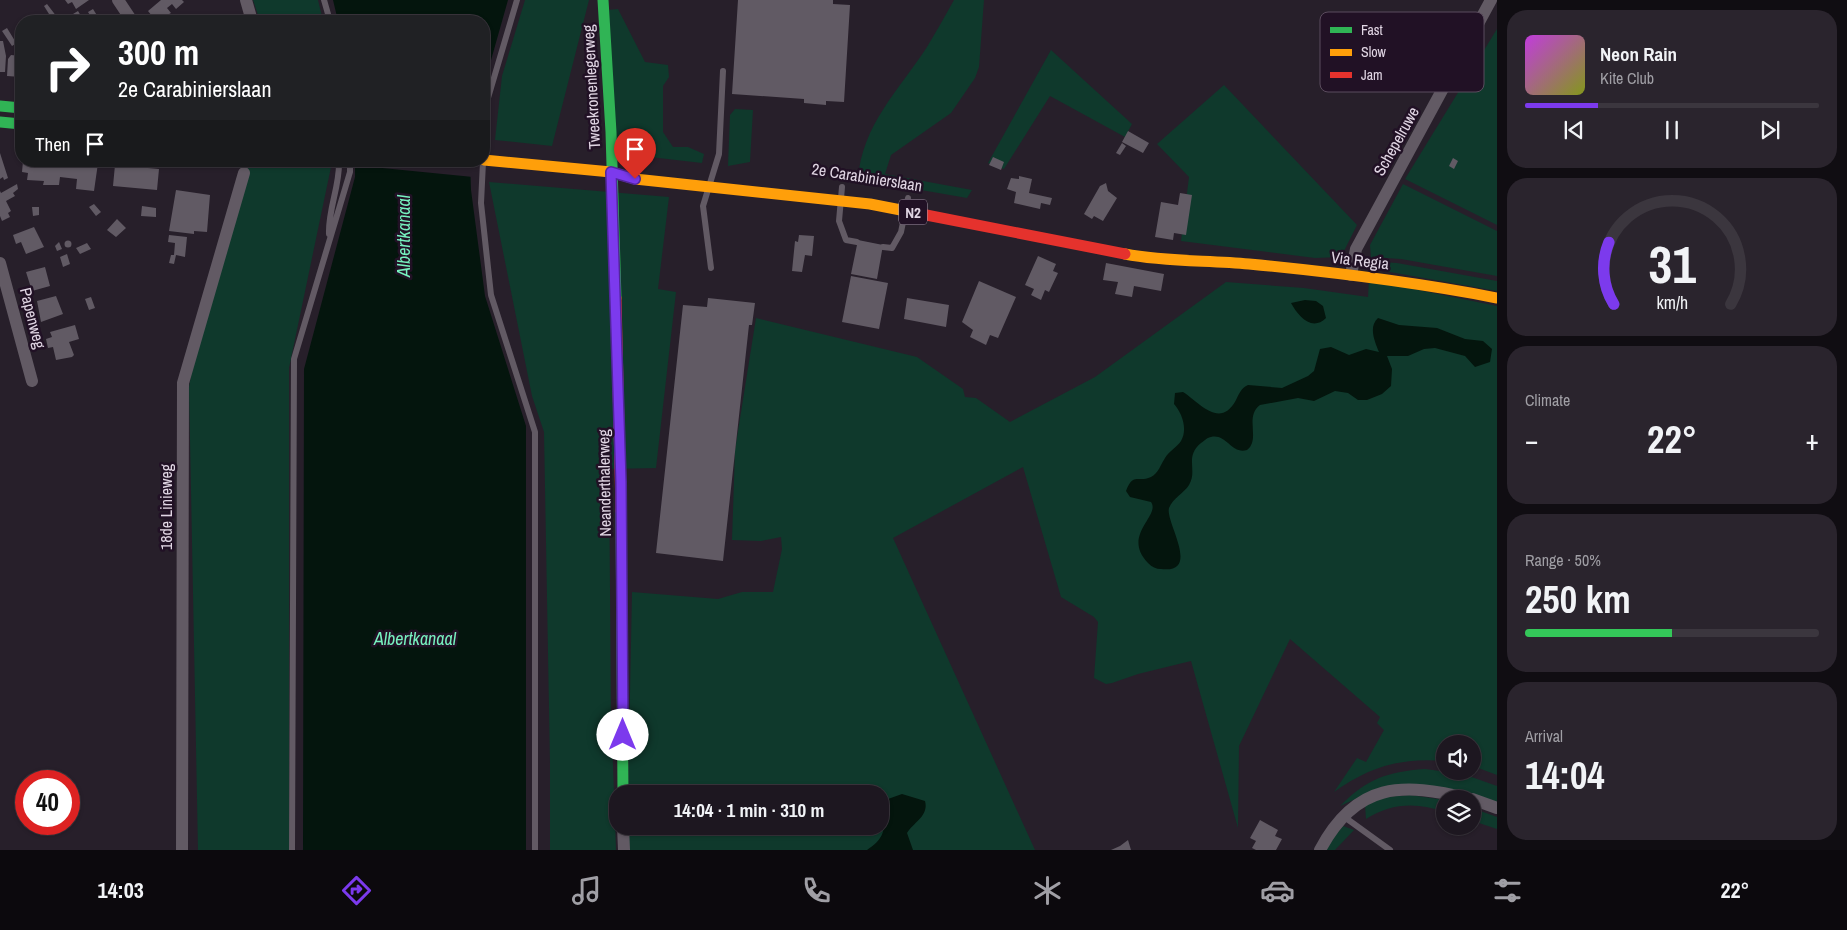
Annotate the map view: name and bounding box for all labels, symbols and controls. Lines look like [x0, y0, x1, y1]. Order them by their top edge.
legend [1320, 12, 1484, 92]
text: Fast [1361, 21, 1383, 39]
street label: Tweekronenlegerweg [577, 23, 605, 150]
text: 300 m [118, 29, 199, 76]
icon: right [35, 35, 100, 100]
text: Neon Rain [1600, 41, 1677, 67]
text: Slow [1361, 43, 1387, 61]
text: Jam [1361, 66, 1383, 84]
text: Kite Club [1600, 67, 1654, 89]
text: 2e Carabinierslaan [118, 74, 271, 104]
street label: Schepelruwe [1368, 102, 1424, 180]
icon: previous [1560, 116, 1588, 144]
icon: pause [1658, 116, 1686, 144]
icon: next [1756, 116, 1784, 144]
pin [614, 128, 656, 179]
icon: arrive [81, 130, 109, 158]
text: Then [35, 131, 71, 157]
icon: arrive [621, 135, 649, 163]
street label: 2e Carabinierslaan [810, 157, 924, 197]
water label: Albertkanaal [391, 194, 416, 278]
road number: N2 [899, 200, 927, 224]
text: 31 [1648, 229, 1696, 299]
street label: Via Regia [1330, 246, 1391, 275]
street label: Papenweg [15, 285, 51, 351]
text: km/h [1656, 291, 1688, 315]
text: Climate [1525, 389, 1570, 411]
text: 22° [1647, 414, 1697, 465]
text: − [1525, 421, 1538, 459]
text: + [1806, 421, 1819, 459]
street label: Neanderthalerweg [592, 429, 616, 537]
street label: 18de Linieweg [155, 463, 177, 550]
text: Range · 50% [1525, 549, 1601, 571]
text: 250 km [1525, 574, 1631, 625]
water label: Albertkanaal [373, 626, 457, 651]
position arrow [596, 708, 648, 760]
text: Arrival [1525, 725, 1563, 747]
map controls [1436, 735, 1481, 835]
button: sound [1436, 735, 1481, 780]
text: 14:04 [1525, 750, 1605, 801]
speed limit sign: 40 [15, 770, 80, 835]
button: layers [1436, 790, 1481, 835]
text: 14:04 · 1 min · 310 m [674, 797, 824, 823]
icon: directions [339, 873, 374, 908]
icon: music [569, 873, 604, 908]
icon: phone [799, 873, 834, 908]
icon: climate [1030, 873, 1065, 908]
icon: car [1260, 873, 1295, 908]
icon: filters [1490, 873, 1525, 908]
text: 14:03 [98, 875, 144, 905]
text: 22° [1720, 875, 1749, 905]

